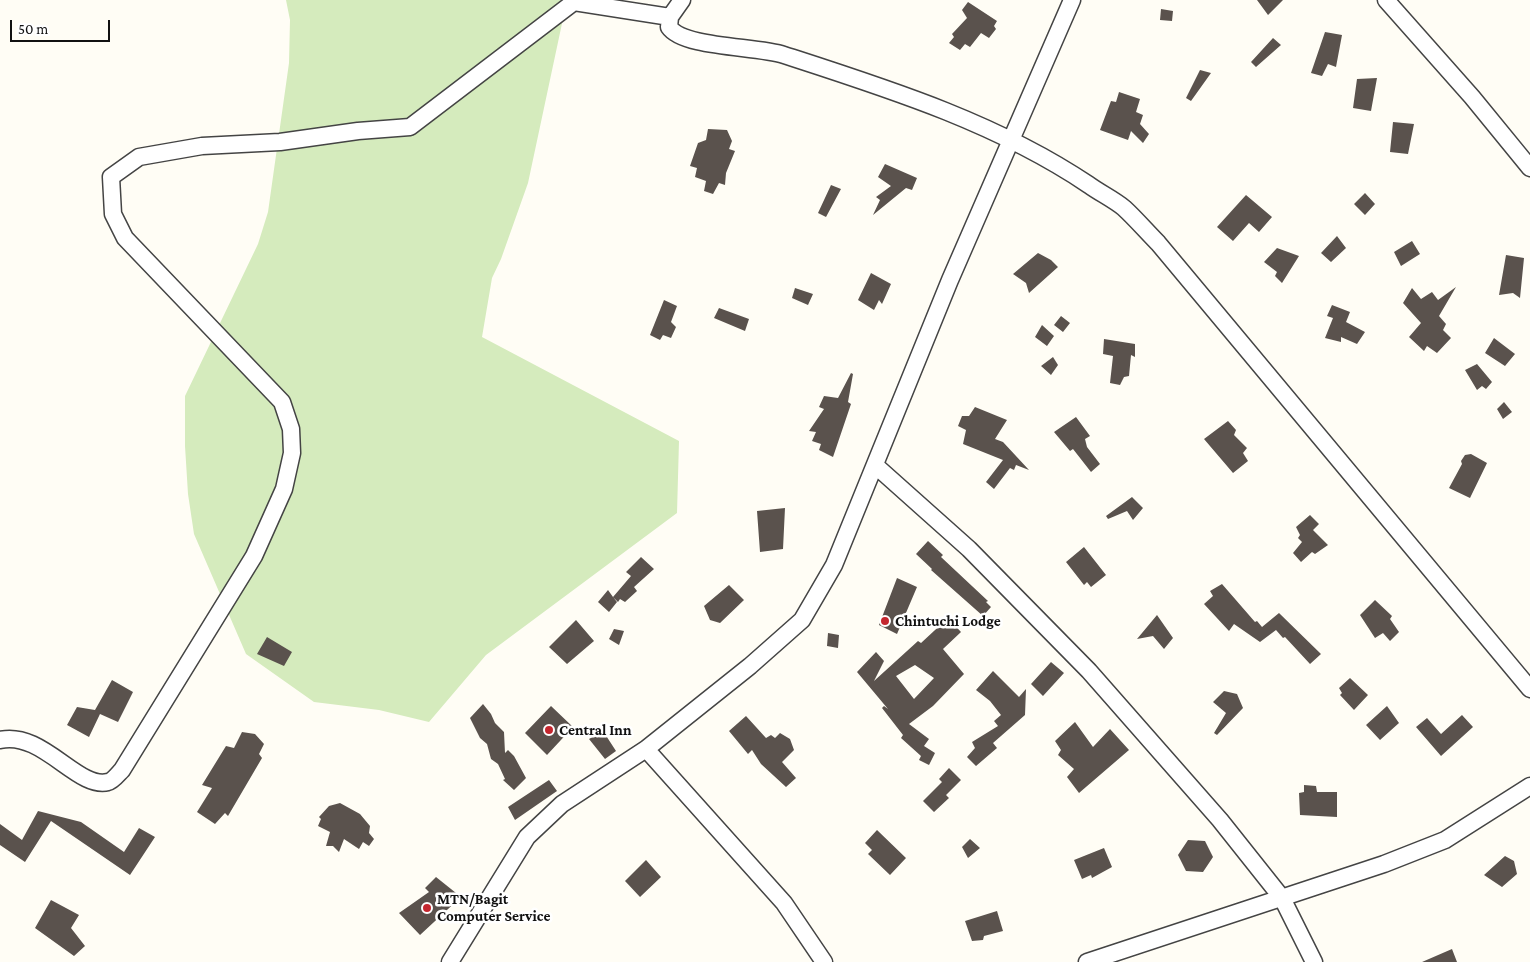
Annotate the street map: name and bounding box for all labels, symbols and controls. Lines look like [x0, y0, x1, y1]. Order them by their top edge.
scale bar [12, 10, 112, 42]
text: 50 m [18, 21, 48, 37]
place label: Chintuchi Lodge [895, 612, 1001, 630]
marker: Chintuchi Lodge [879, 615, 891, 627]
place label: Central Inn [559, 721, 632, 739]
marker: Central Inn [543, 724, 555, 736]
place label: MTN/Bagit Computer Service [437, 890, 550, 925]
marker: MTN/Bagit Computer Service [421, 902, 433, 914]

